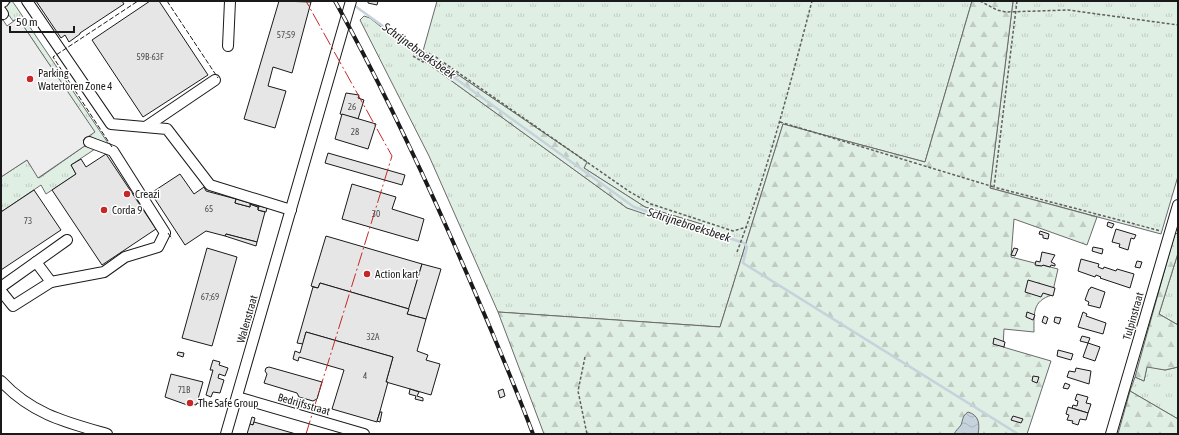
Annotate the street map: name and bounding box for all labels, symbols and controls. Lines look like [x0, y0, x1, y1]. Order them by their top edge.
scale bar [10, 8, 74, 34]
text: 50 m [16, 15, 38, 29]
water label: Schrijnebroeksbeek [379, 19, 459, 83]
house number: 57;59 [277, 30, 295, 40]
house number: 59B-63F [136, 52, 164, 62]
place label: Parking Watertoren Zone 4 [38, 67, 112, 92]
marker: Parking Watertoren Zone 4 [25, 74, 35, 84]
house number: 26 [348, 102, 356, 112]
house number: 28 [351, 127, 359, 137]
place label: Creazi [135, 188, 160, 200]
marker: Creazi [122, 189, 132, 199]
place label: Corda 9 [112, 204, 142, 216]
house number: 65 [205, 204, 213, 214]
marker: Corda 9 [99, 205, 109, 215]
water label: Schrijnebroeksbeek [645, 205, 733, 245]
house number: 30 [372, 209, 380, 219]
house number: 73 [24, 216, 32, 226]
place label: Action kart [375, 268, 418, 280]
marker: Action kart [362, 269, 372, 279]
street label: Tulpinstraat [1120, 291, 1146, 341]
house number: 67;69 [201, 292, 219, 302]
street label: Walenstraat [234, 294, 260, 344]
house number: 32A [367, 332, 380, 342]
house number: 4 [363, 371, 367, 381]
house number: 71B [178, 385, 191, 395]
street label: Bedrijfsstraat [276, 391, 332, 417]
place label: The Safe Group [198, 397, 259, 409]
marker: The Safe Group [185, 398, 195, 408]

